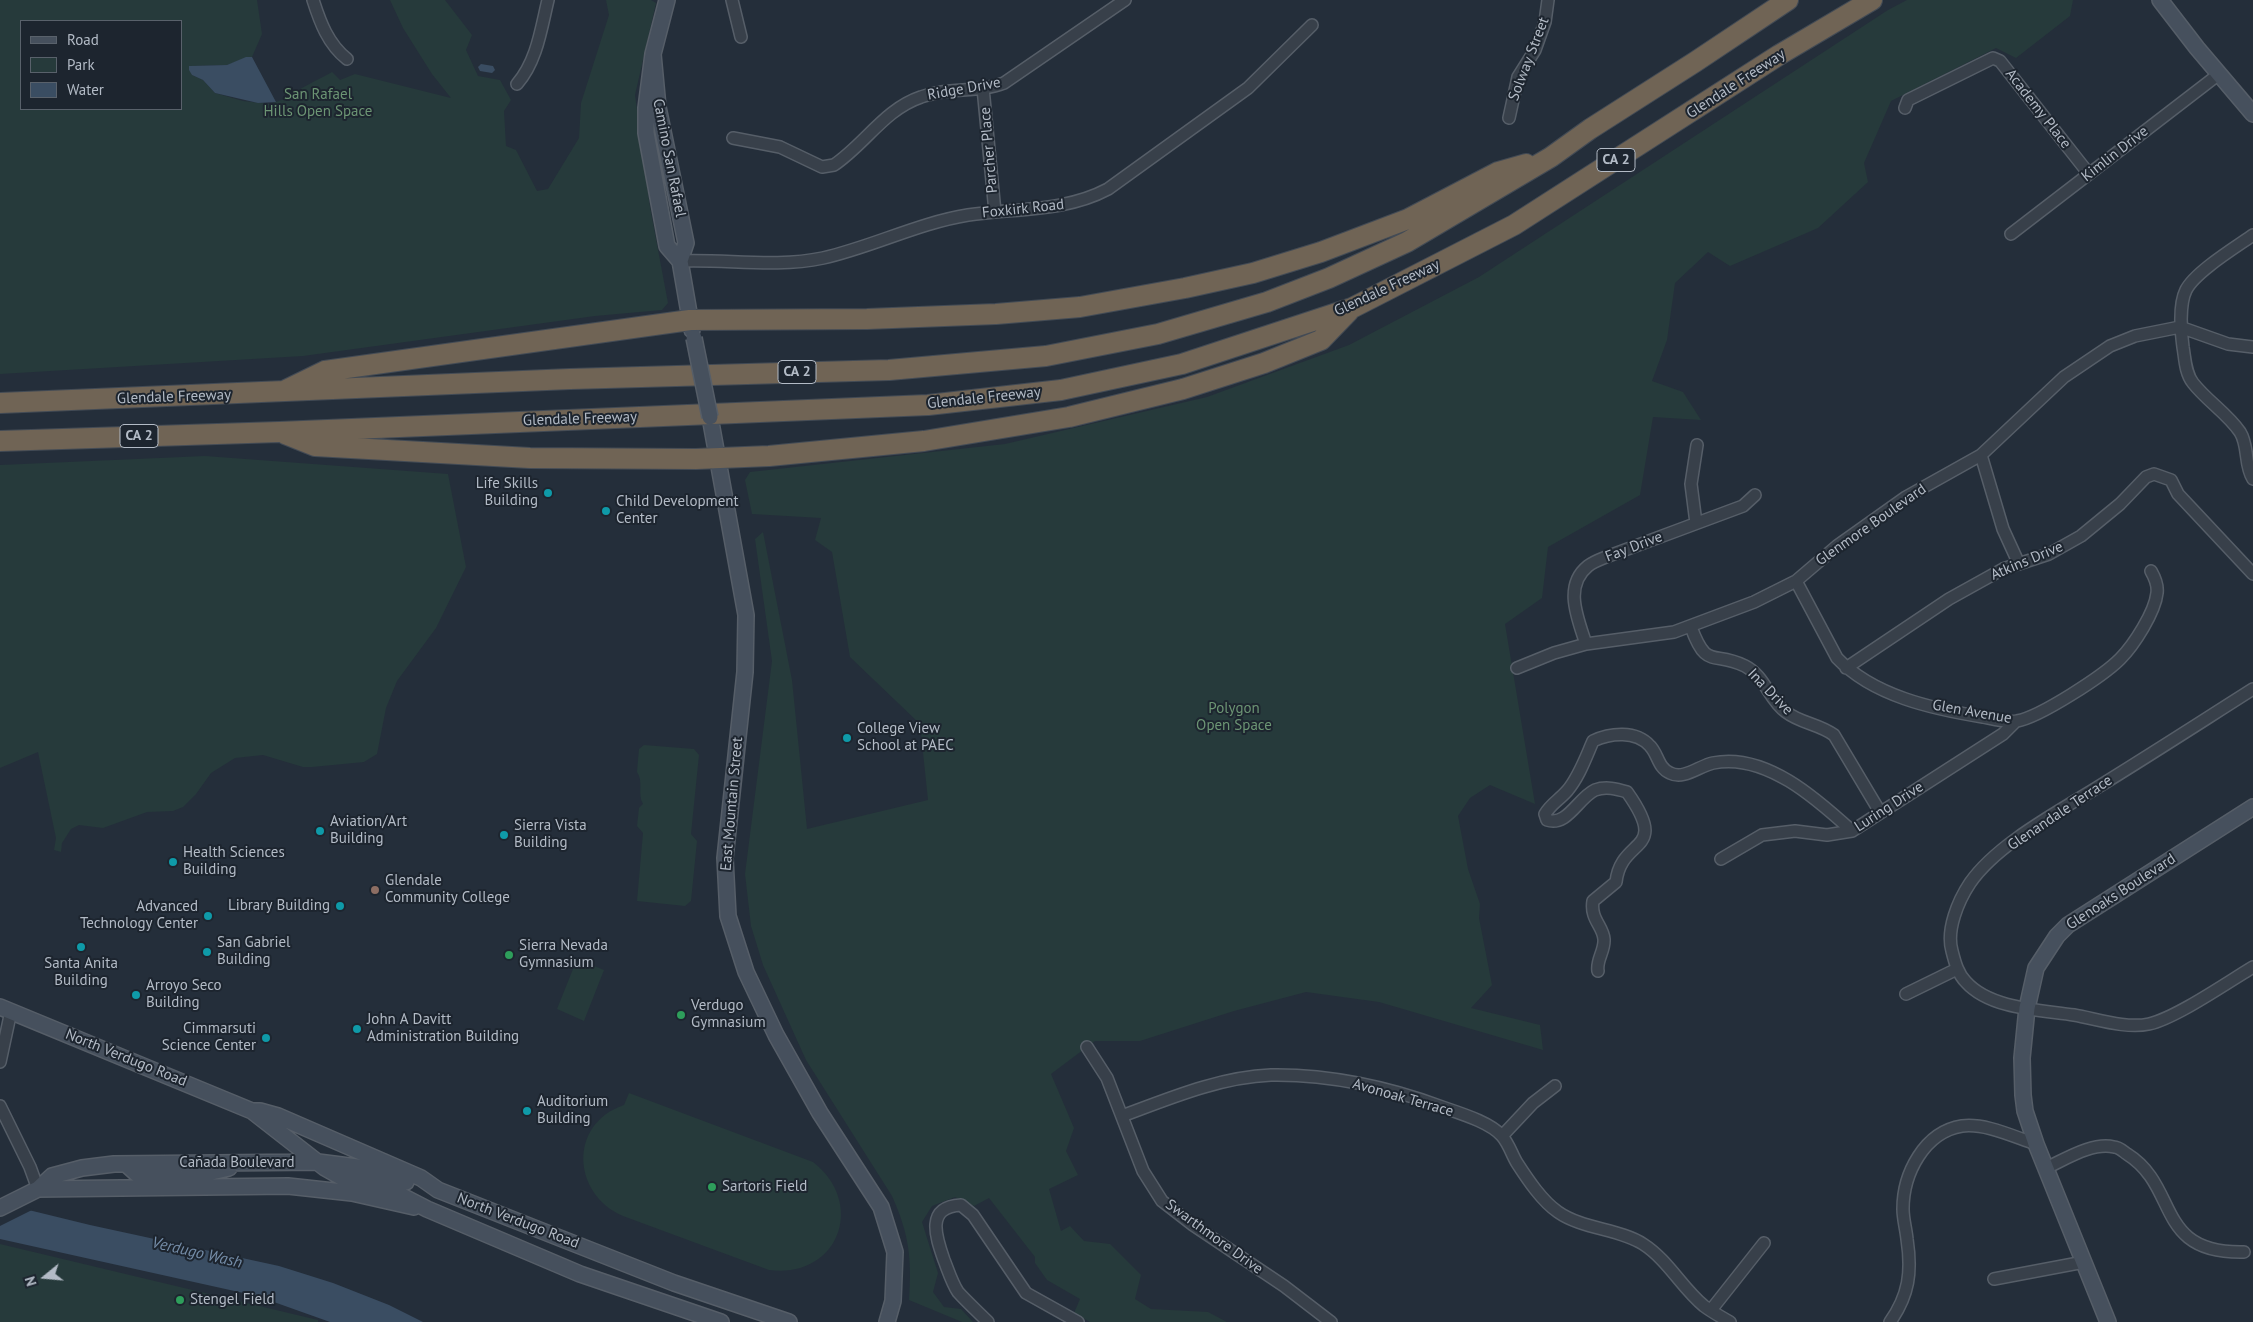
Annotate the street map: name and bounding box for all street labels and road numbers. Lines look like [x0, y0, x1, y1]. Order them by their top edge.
street label: Solway Street [1505, 15, 1553, 103]
street label: Glendale Freeway [1683, 45, 1789, 123]
street label: Academy Place [2001, 66, 2075, 152]
street label: Ridge Drive [926, 74, 1002, 104]
street label: Camino San Rafael [649, 97, 689, 219]
street label: Parcher Place [976, 106, 1002, 194]
street label: Kimlin Drive [2078, 122, 2152, 186]
road number: CA 2 [1597, 148, 1635, 172]
street label: Foxkirk Road [981, 196, 1065, 222]
street label: Glendale Freeway [1331, 256, 1443, 320]
road number: CA 2 [778, 361, 816, 384]
street label: Glendale Freeway [926, 383, 1042, 413]
street label: Glendale Freeway [117, 386, 231, 408]
street label: Glendale Freeway [523, 408, 637, 430]
road number: CA 2 [120, 424, 158, 448]
street label: Glenmore Boulevard [1812, 480, 1930, 570]
street label: Fay Drive [1603, 528, 1665, 566]
street label: Atkins Drive [1988, 538, 2066, 584]
street label: Ina Drive [1744, 665, 1796, 719]
street label: Glen Avenue [1931, 696, 2013, 728]
street label: East Mountain Street [717, 736, 747, 872]
street label: Glenandale Terrace [2004, 771, 2116, 855]
street label: Luring Drive [1851, 778, 1927, 836]
street label: Glenoaks Boulevard [2063, 850, 2179, 934]
street label: North Verdugo Road [63, 1025, 189, 1091]
street label: Avonoak Terrace [1351, 1075, 1455, 1121]
street label: Cañada Boulevard [179, 1154, 295, 1172]
street label: North Verdugo Road [454, 1189, 582, 1253]
street label: Swarthmore Drive [1162, 1196, 1266, 1278]

